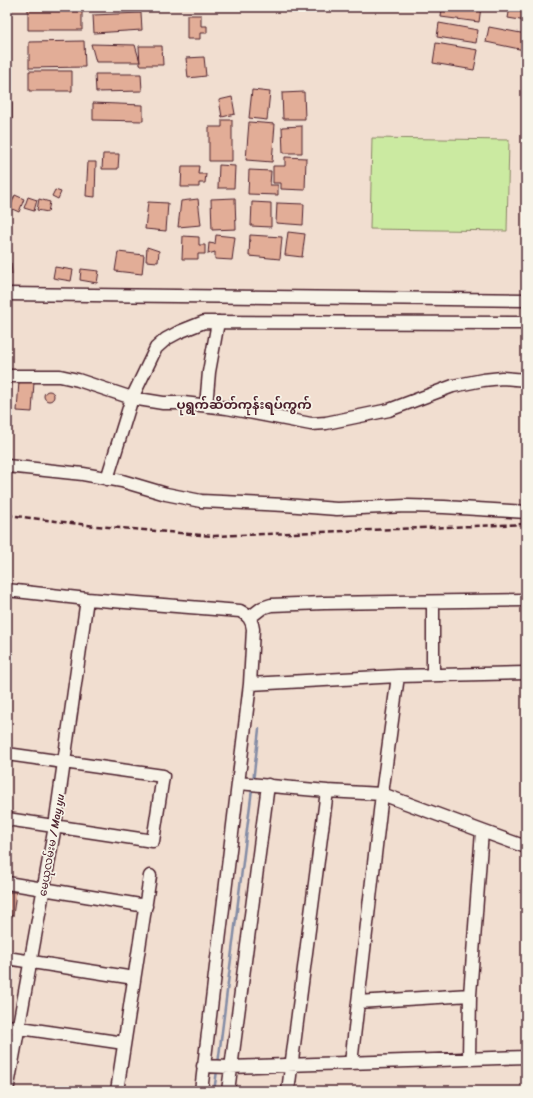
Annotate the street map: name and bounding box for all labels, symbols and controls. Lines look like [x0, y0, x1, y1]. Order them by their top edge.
district label: ပုရွက်ဆိတ်ကုန်းရပ်ကွက် [176, 393, 312, 416]
street label: မေယုလမ်းမ / May yu [33, 792, 70, 898]

